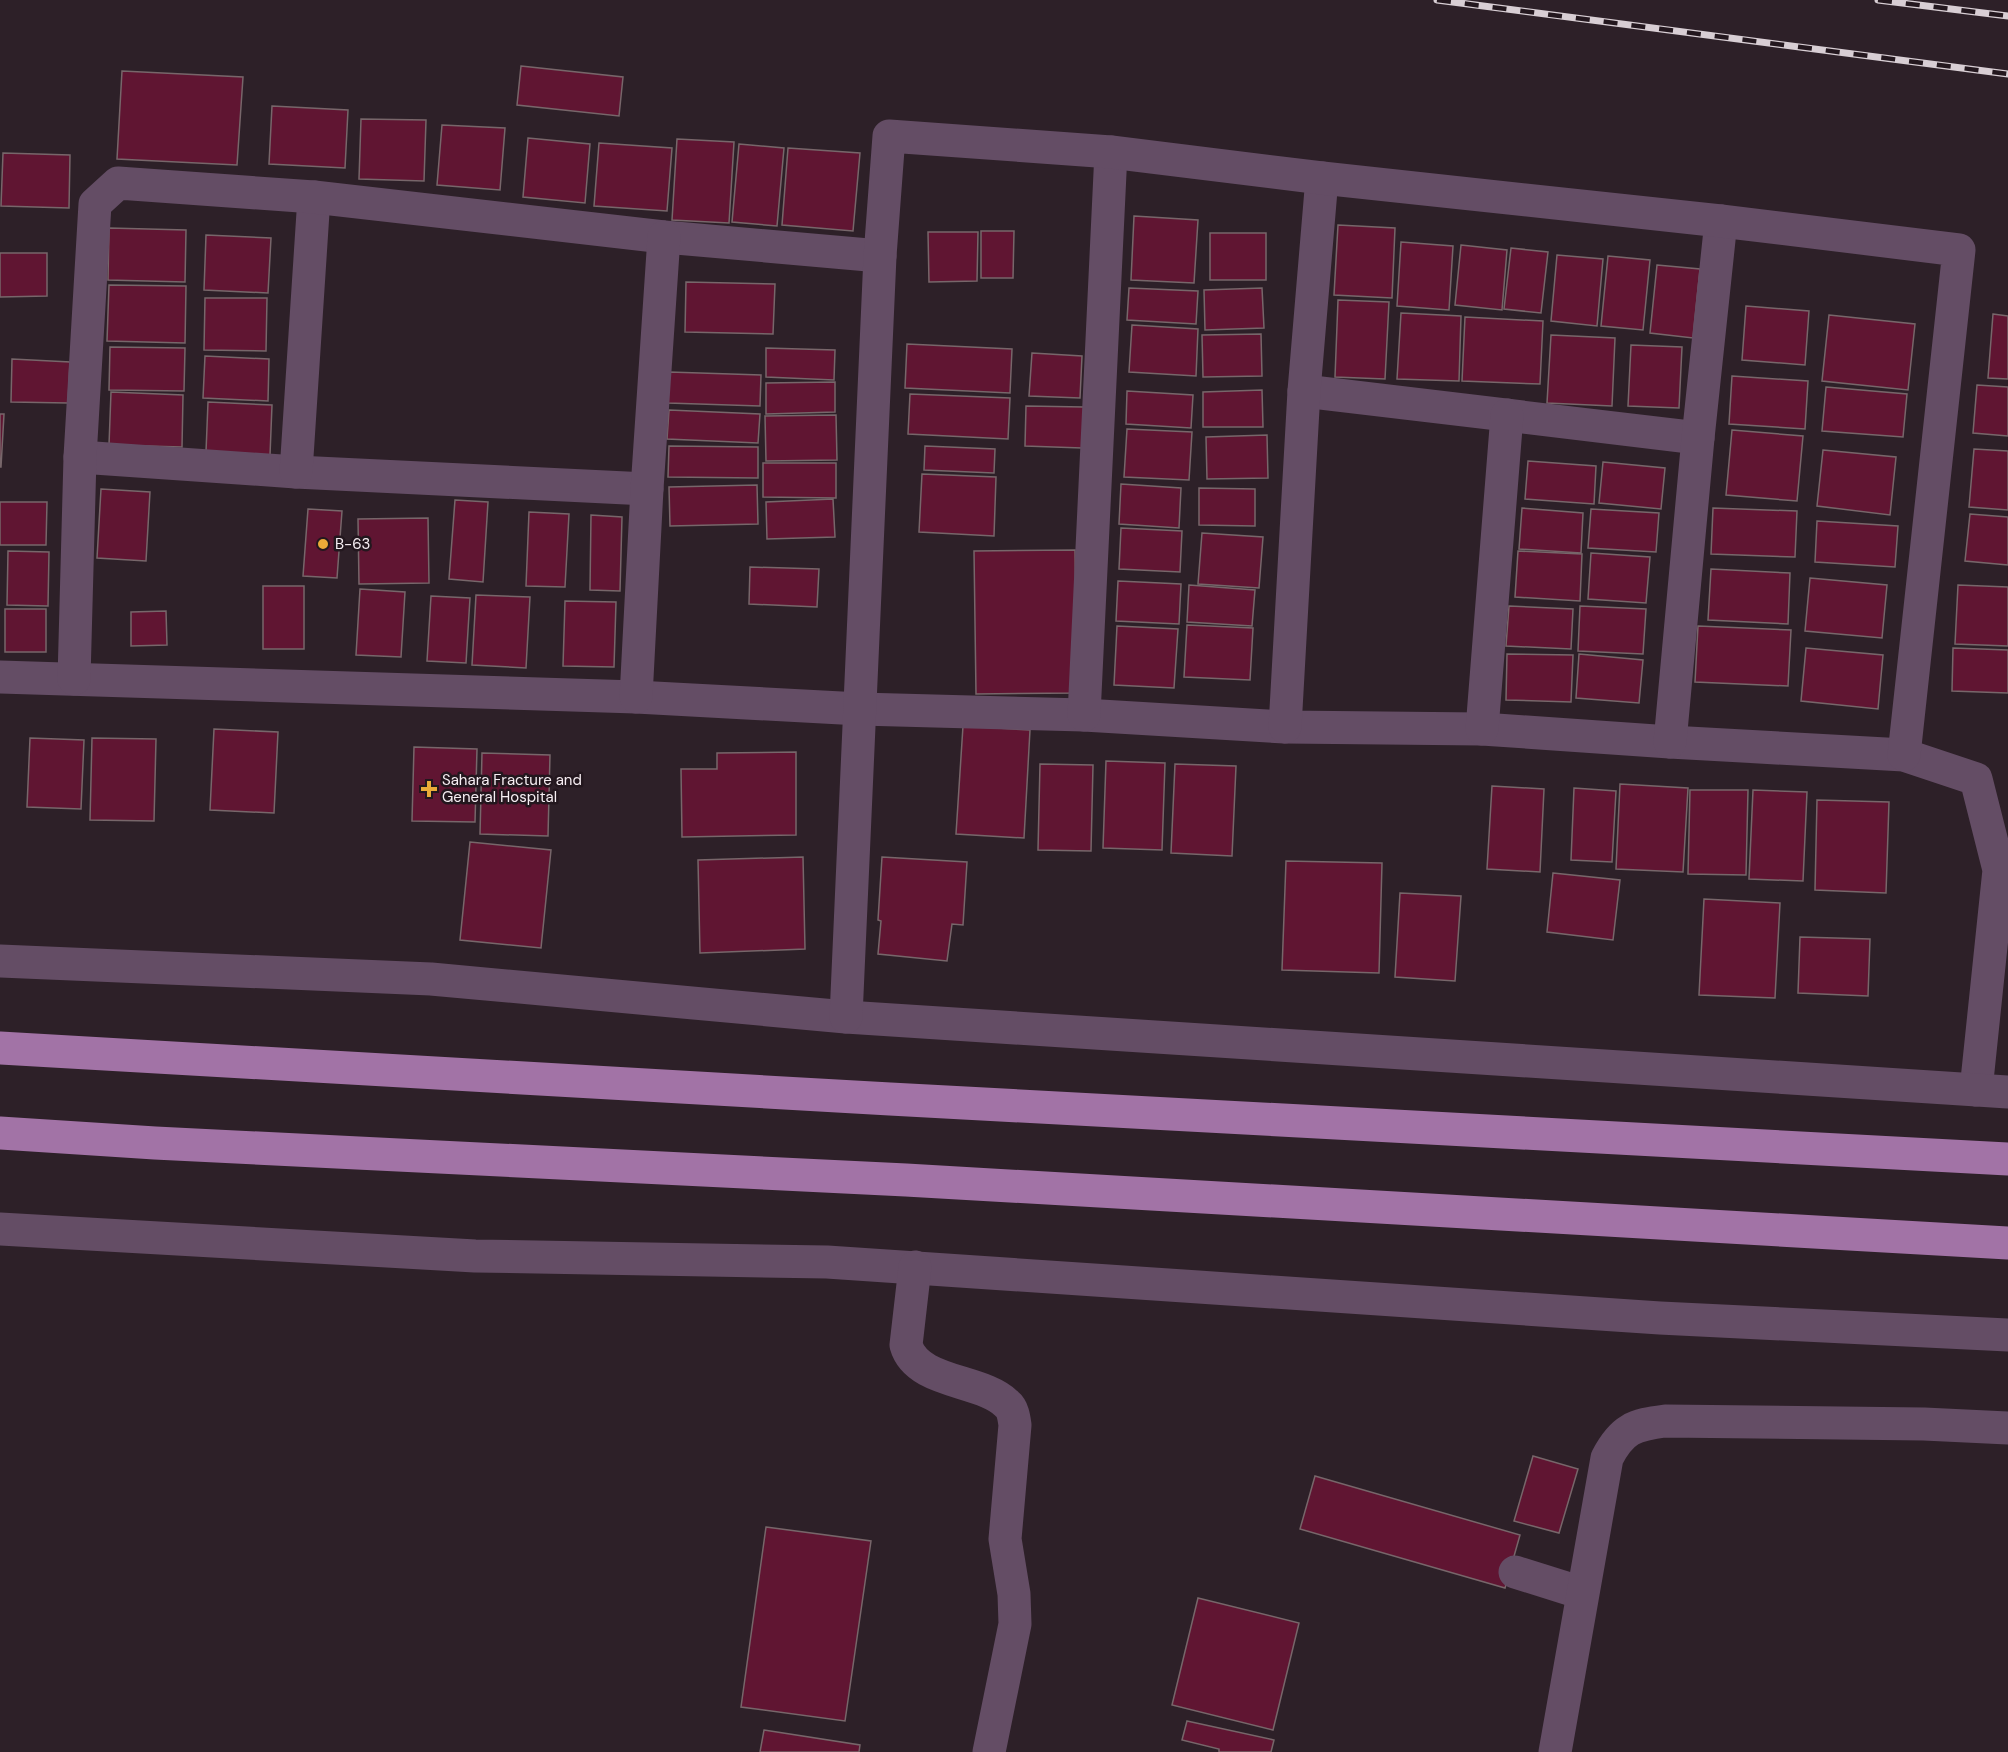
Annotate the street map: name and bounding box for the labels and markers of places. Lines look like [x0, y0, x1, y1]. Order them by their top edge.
place label: B-63 [335, 534, 370, 554]
marker: B-63 [316, 537, 330, 551]
place label: Sahara Fracture and General Hospital [442, 770, 582, 807]
marker: Sahara Fracture and General Hospital [420, 780, 438, 798]

